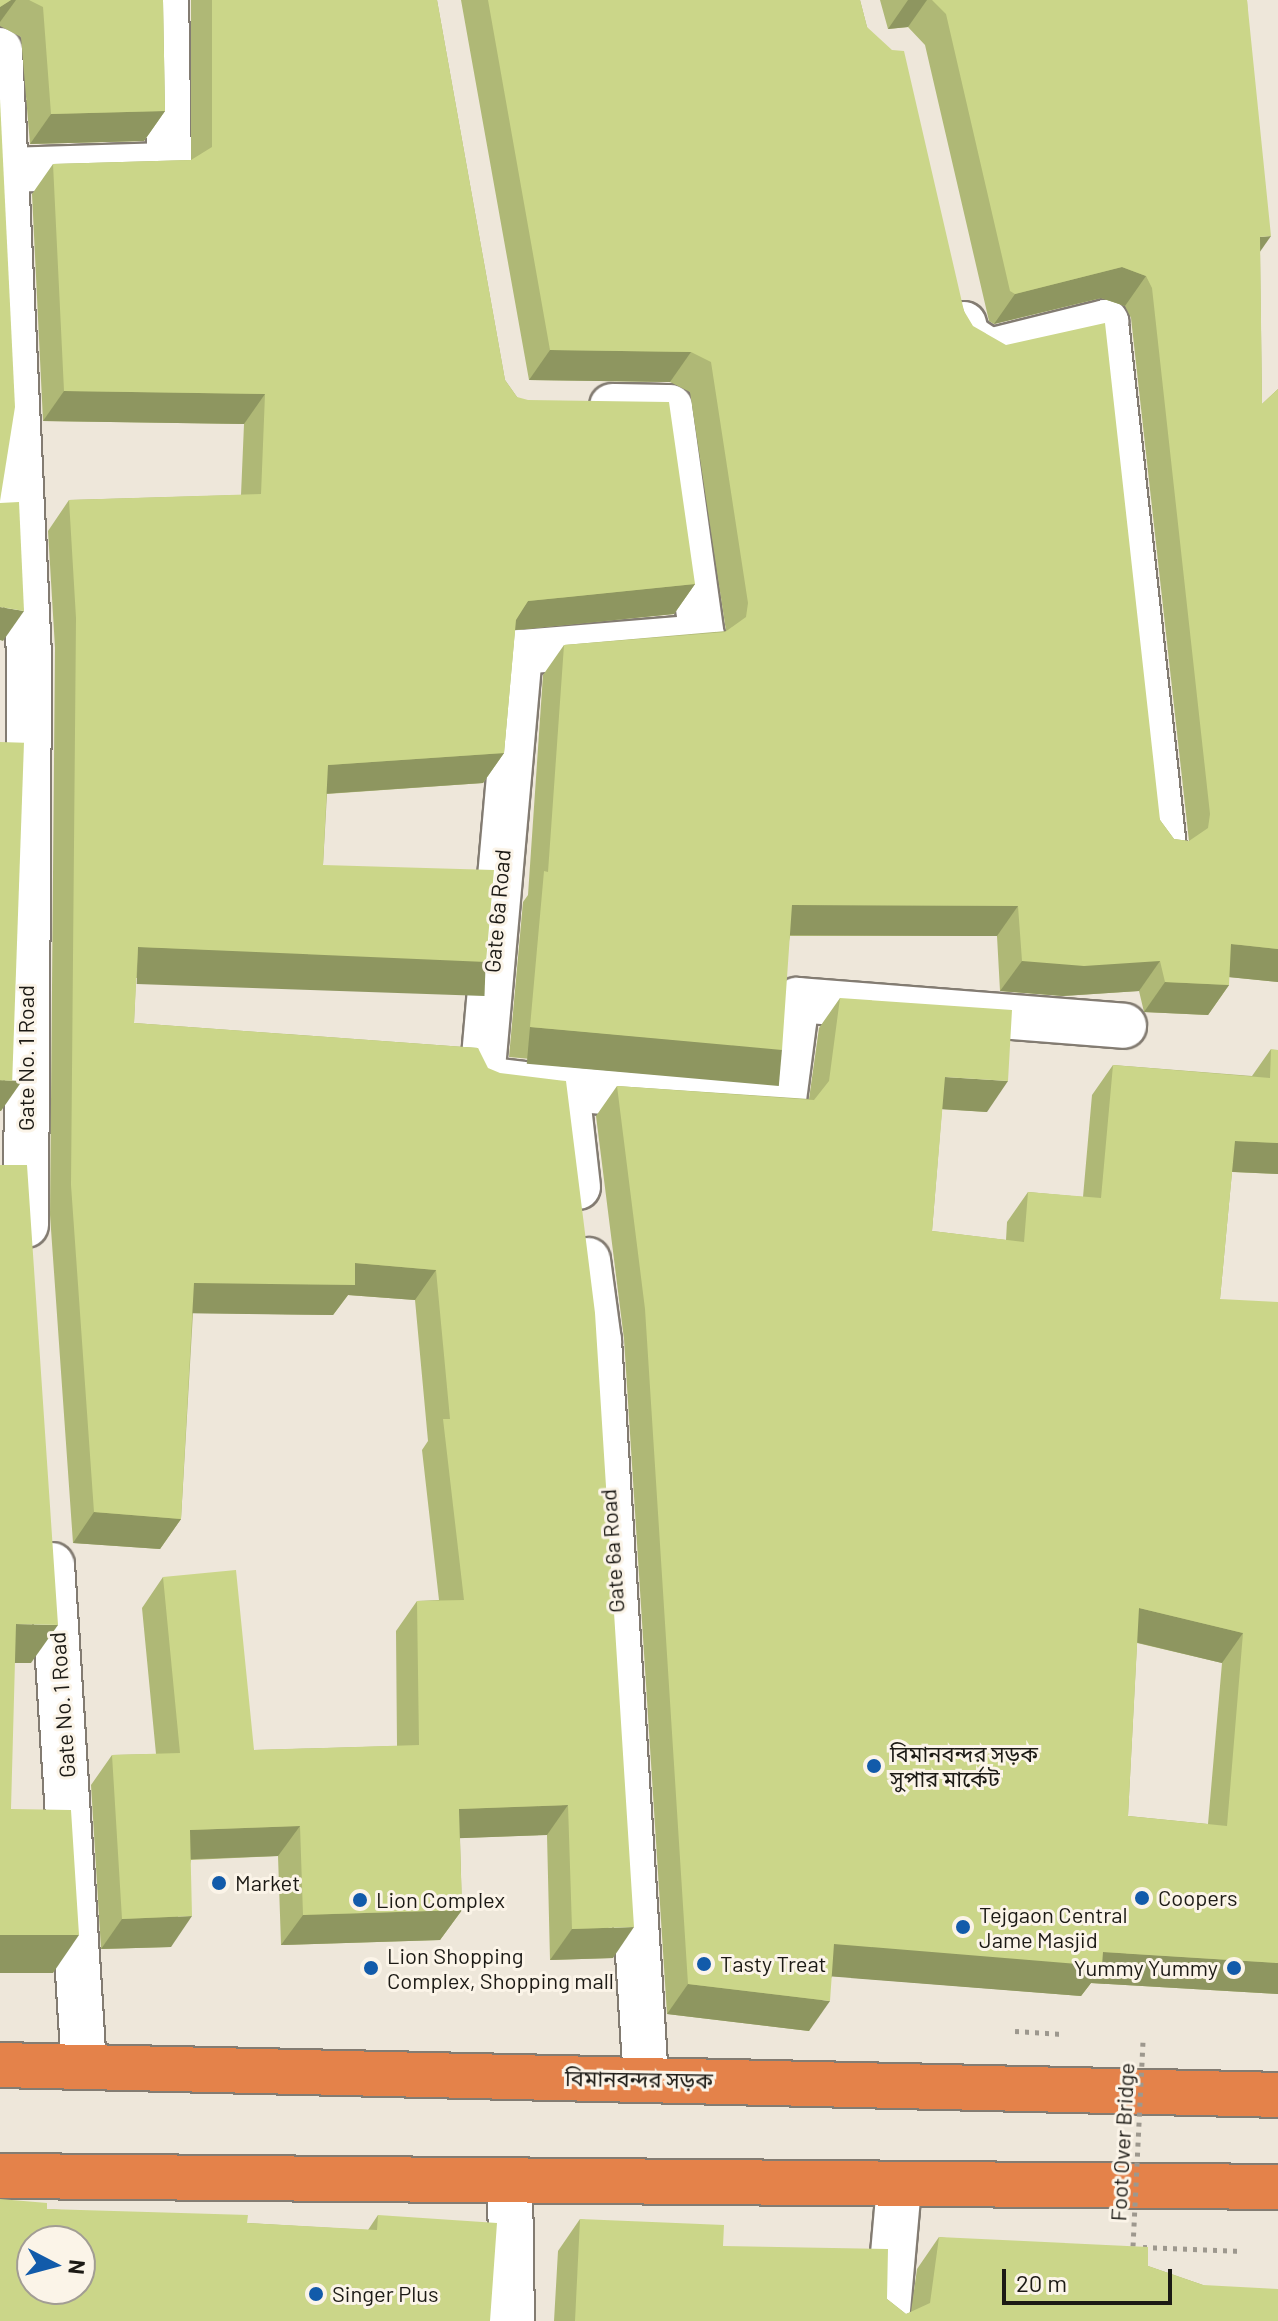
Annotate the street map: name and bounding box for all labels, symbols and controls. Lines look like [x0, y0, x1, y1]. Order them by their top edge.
street label: Gate 6a Road [478, 848, 516, 974]
street label: Gate No. 1 Road [13, 985, 39, 1131]
street label: Gate 6a Road [595, 1488, 629, 1614]
street label: Gate No. 1 Road [44, 1631, 80, 1779]
place label: বিমানবন্দর সড়ক সুপার মার্কেট [890, 1740, 1038, 1792]
marker: বিমানবন্দর সড়ক সুপার মার্কেট [865, 1757, 883, 1775]
place label: Market [235, 1870, 300, 1896]
marker: Market [210, 1874, 228, 1892]
place label: Coopers [1158, 1885, 1238, 1911]
place label: Lion Complex [376, 1887, 505, 1913]
marker: Coopers [1133, 1889, 1151, 1907]
marker: Lion Complex [351, 1891, 369, 1909]
place label: Tejgaon Central Jame Masjid [979, 1901, 1128, 1952]
marker: Tejgaon Central Jame Masjid [954, 1918, 972, 1936]
place label: Lion Shopping Complex, Shopping mall [387, 1942, 614, 1994]
place label: Tasty Treat [720, 1951, 827, 1977]
marker: Tasty Treat [695, 1955, 713, 1973]
place label: Yummy Yummy [1074, 1955, 1218, 1981]
marker: Lion Shopping Complex, Shopping mall [362, 1959, 380, 1977]
marker: Yummy Yummy [1225, 1959, 1243, 1977]
street label: Foot Over Bridge [1105, 2062, 1139, 2222]
street label: বিমানবন্দর সড়ক [565, 2065, 713, 2093]
north arrow [16, 2225, 96, 2305]
scale bar [1006, 2253, 1176, 2303]
text: N [64, 2259, 92, 2276]
text: 20 m [1016, 2268, 1067, 2297]
place label: Singer Plus [332, 2281, 439, 2307]
marker: Singer Plus [307, 2285, 325, 2303]

